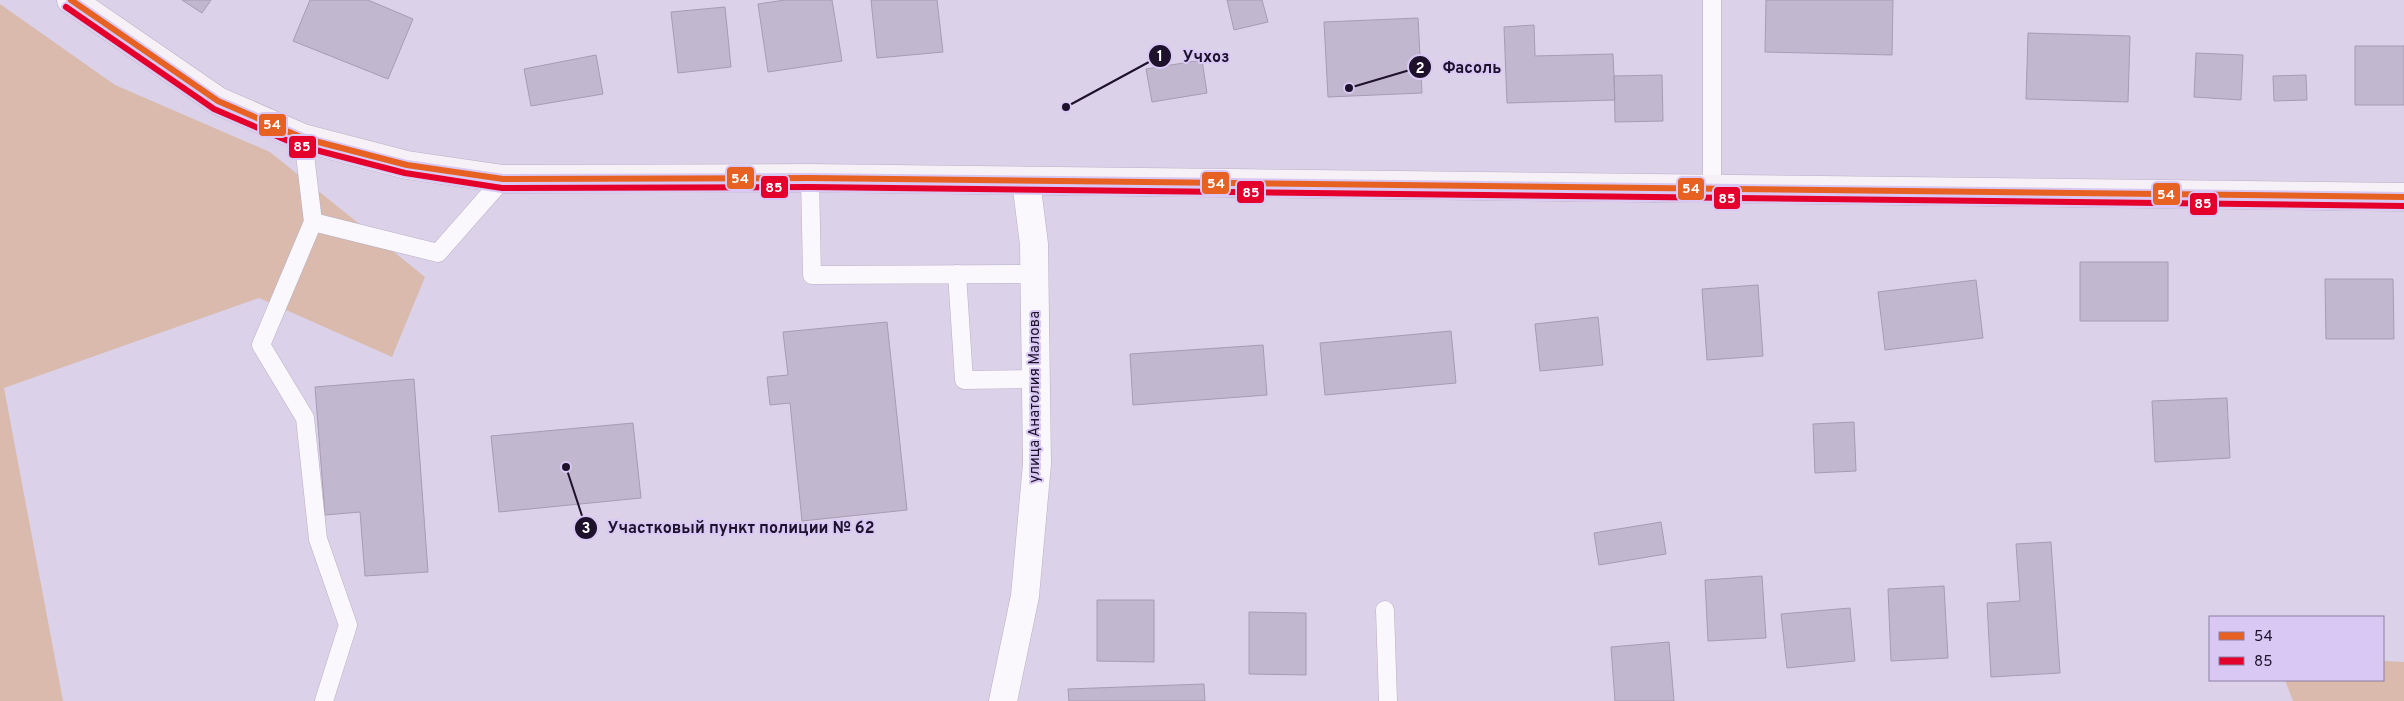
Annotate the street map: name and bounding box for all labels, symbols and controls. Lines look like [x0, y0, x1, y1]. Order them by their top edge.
callout: Учхоз [1147, 41, 1239, 72]
text: 1 [1157, 48, 1163, 67]
text: Учхоз [1182, 48, 1230, 68]
callout: Фасоль [1408, 52, 1512, 83]
text: Фасоль [1443, 59, 1501, 79]
text: 2 [1415, 60, 1425, 79]
line badge: 54 [258, 113, 287, 137]
text: 54 [263, 117, 281, 134]
line badge: 85 [288, 135, 317, 159]
text: 85 [293, 139, 311, 156]
line badge: 54 [726, 166, 755, 190]
text: 54 [731, 171, 749, 188]
line badge: 54 [1201, 171, 1230, 195]
line badge: 85 [760, 175, 789, 199]
text: 54 [1207, 176, 1225, 193]
line badge: 54 [1677, 177, 1705, 201]
text: 85 [765, 180, 783, 197]
line badge: 85 [1236, 180, 1265, 204]
text: 54 [1682, 181, 1700, 198]
line badge: 54 [2152, 182, 2181, 206]
text: 85 [1242, 185, 1260, 202]
line badge: 85 [1713, 186, 1741, 210]
text: 54 [2157, 187, 2175, 204]
text: 85 [1718, 191, 1736, 208]
line badge: 85 [2189, 192, 2218, 216]
text: 85 [2194, 196, 2212, 213]
street label: улица Анатолия Малова [1026, 311, 1045, 483]
callout: Участковый пункт полиции № 62 [573, 512, 885, 543]
text: Участковый пункт полиции № 62 [608, 519, 874, 539]
text: 3 [582, 520, 591, 539]
legend [2209, 616, 2384, 681]
text: 54 [2254, 628, 2273, 647]
text: 85 [2254, 653, 2272, 672]

